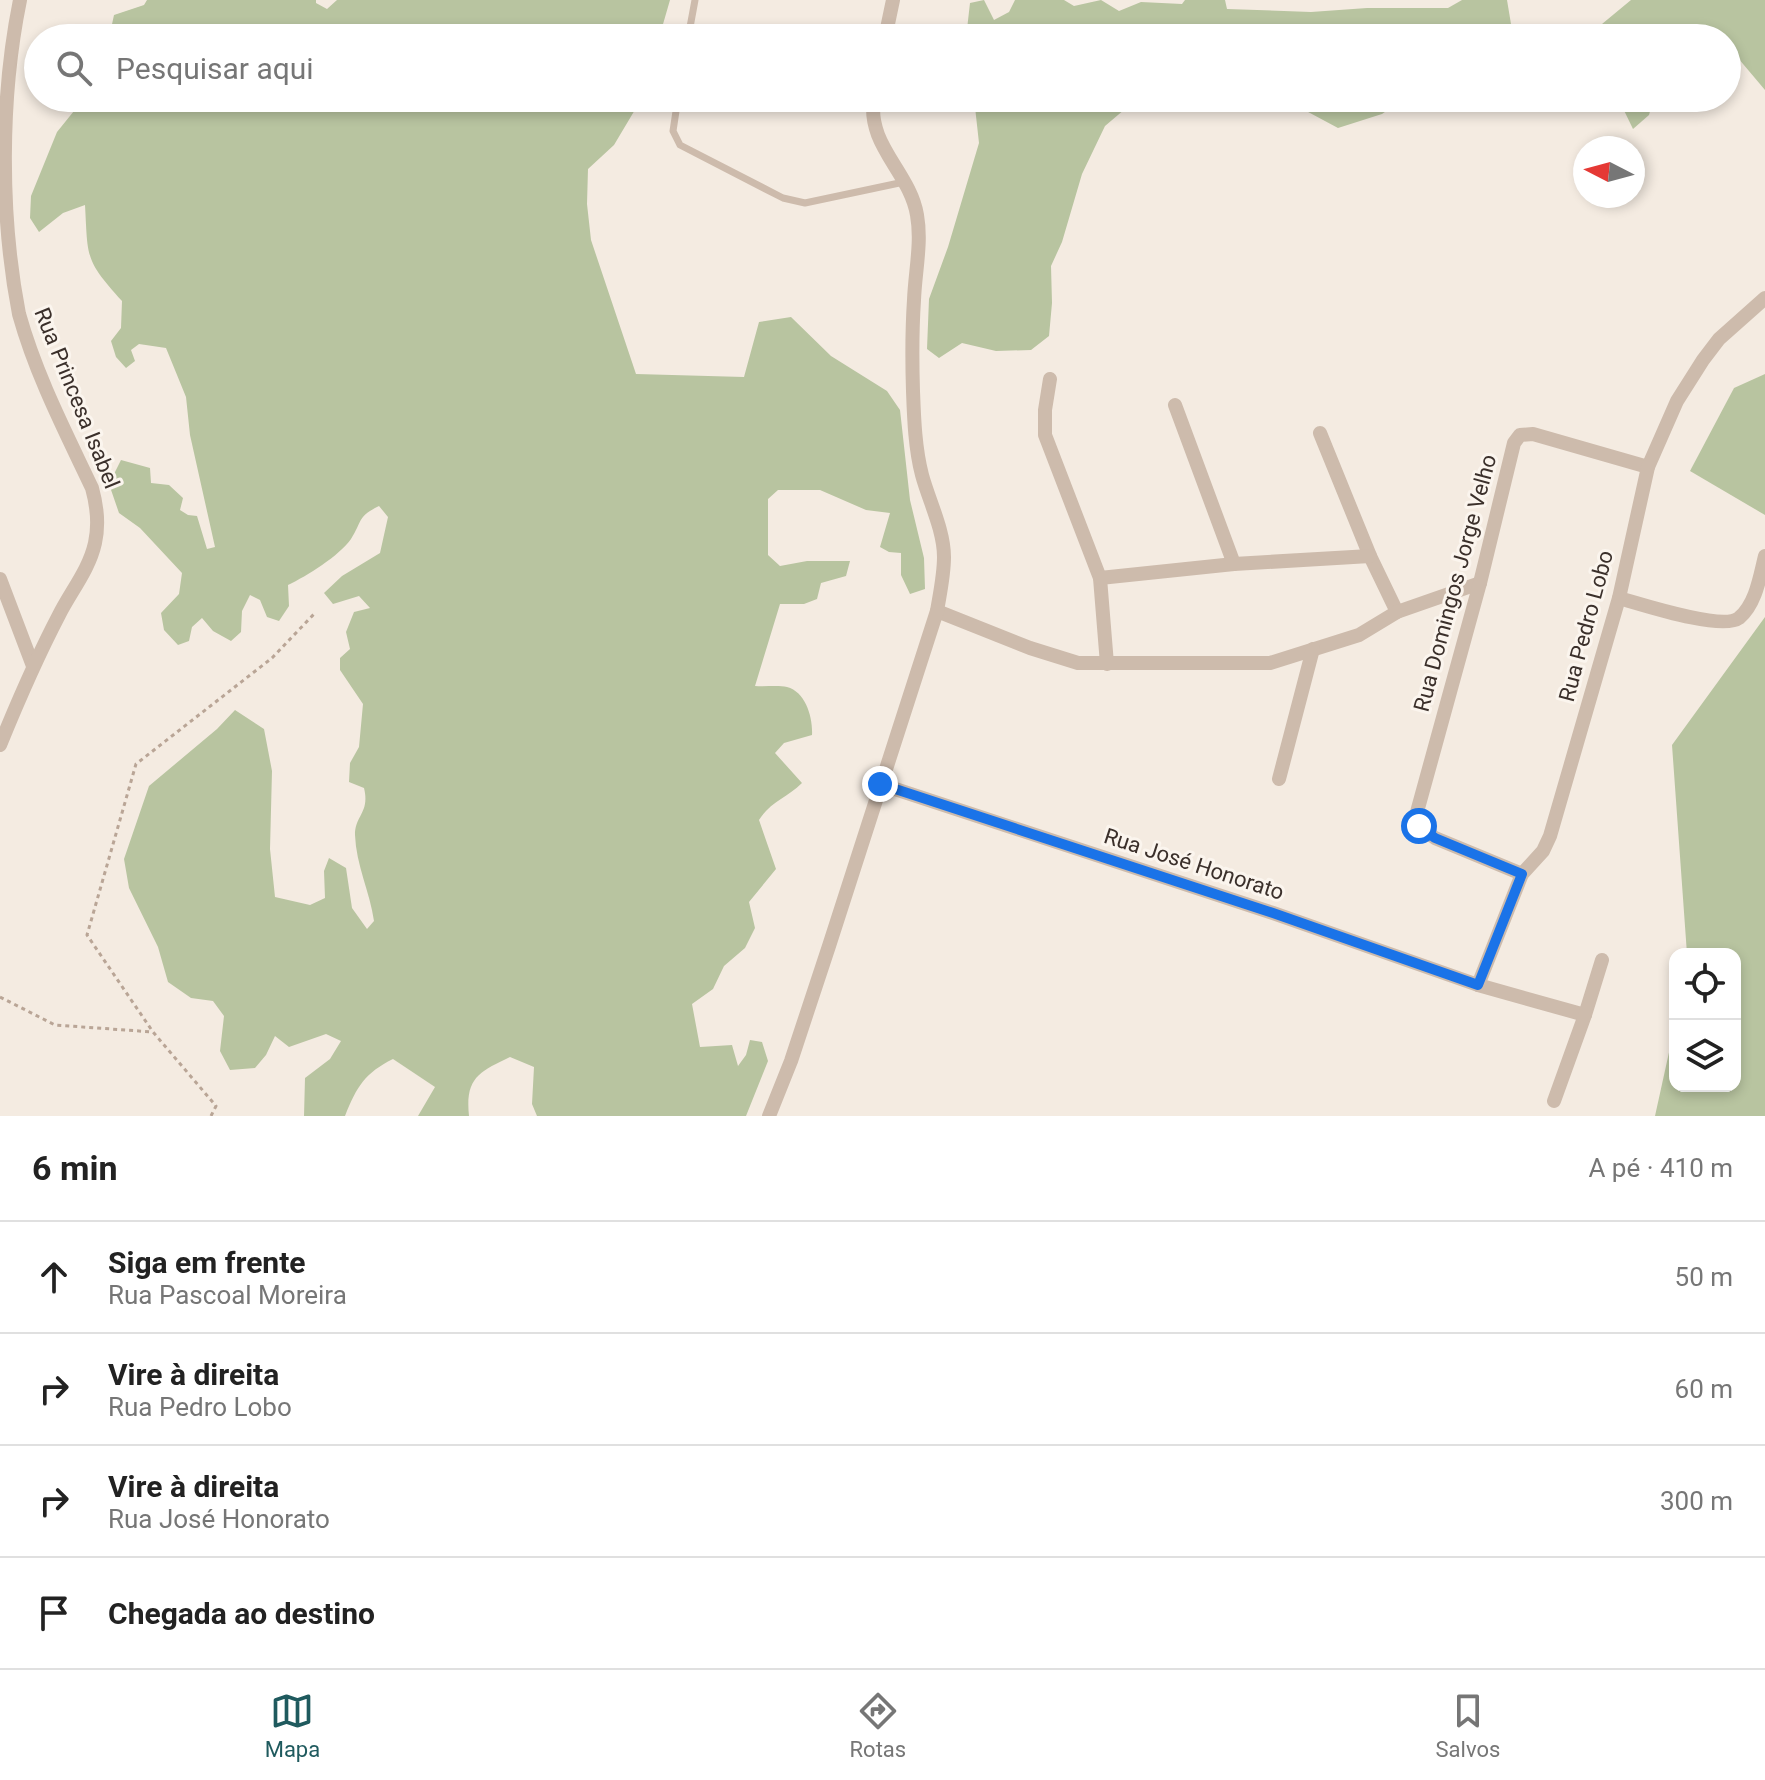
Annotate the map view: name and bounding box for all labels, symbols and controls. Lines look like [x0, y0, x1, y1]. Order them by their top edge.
search box [24, 24, 1741, 112]
icon: search [52, 46, 96, 90]
text: Pesquisar aqui [116, 51, 314, 86]
north arrow [1573, 136, 1645, 208]
street label: Rua Princesa Isabel [29, 304, 125, 492]
street label: Rua Domingos Jorge Velho [1409, 452, 1501, 714]
street label: Rua Pedro Lobo [1554, 548, 1618, 704]
route end [862, 766, 898, 802]
route start [1401, 808, 1437, 844]
street label: Rua José Honorato [1101, 823, 1287, 905]
map controls [1669, 948, 1741, 1092]
button: locate [1669, 948, 1741, 1020]
button: layers [1669, 1020, 1741, 1092]
text: 6 min [32, 1148, 117, 1188]
text: A pé · 410 m [1588, 1153, 1733, 1183]
text: Siga em frente [108, 1245, 306, 1280]
icon: ahead [32, 1255, 76, 1299]
text: 50 m [1675, 1262, 1733, 1292]
text: Rua Pascoal Moreira [108, 1280, 347, 1310]
text: Vire à direita [108, 1357, 279, 1392]
icon: right [32, 1367, 76, 1411]
text: 60 m [1675, 1374, 1733, 1404]
text: Rua Pedro Lobo [108, 1392, 292, 1422]
text: Vire à direita [108, 1469, 279, 1504]
icon: right [32, 1479, 76, 1523]
text: 300 m [1660, 1486, 1733, 1516]
text: Rua José Honorato [108, 1504, 330, 1534]
icon: arrive [32, 1591, 76, 1635]
text: Chegada ao destino [108, 1596, 375, 1631]
tab: Mapa [265, 1689, 320, 1762]
tab: Rotas [850, 1689, 906, 1762]
tab: Salvos [1436, 1689, 1500, 1762]

